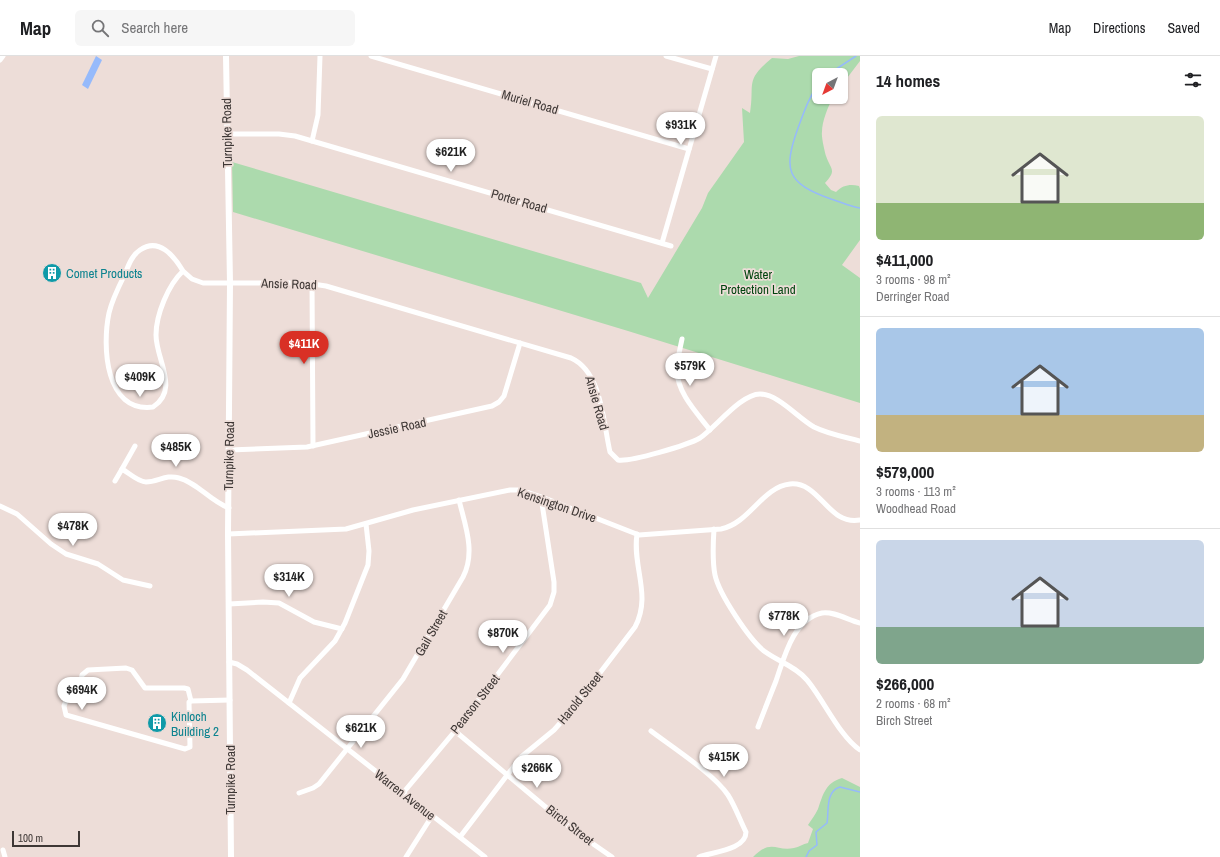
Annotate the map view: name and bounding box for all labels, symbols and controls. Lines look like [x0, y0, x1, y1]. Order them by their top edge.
search box [75, 10, 355, 46]
text: Map [20, 15, 51, 41]
icon: search [89, 17, 111, 39]
text: Search here [121, 17, 188, 38]
text: Map [1049, 19, 1071, 37]
text: Directions [1093, 19, 1145, 37]
text: Saved [1167, 19, 1200, 37]
north arrow [812, 68, 848, 104]
map controls [812, 68, 848, 104]
text: 14 homes [876, 69, 940, 92]
icon: filters [1182, 69, 1204, 91]
street label: Muriel Road [500, 86, 560, 118]
street label: Turnpike Road [218, 98, 236, 168]
pin: $931K [653, 112, 709, 146]
text: $931K [665, 116, 697, 133]
pin: $621K [423, 139, 479, 173]
icon: home [1004, 142, 1076, 214]
text: $621K [435, 143, 467, 160]
street label: Porter Road [489, 185, 549, 217]
text: $411,000 [876, 248, 933, 271]
building icon: Comet Products [41, 262, 63, 284]
place label: Comet Products [66, 265, 142, 282]
park label: Water Protection Land [720, 266, 796, 298]
text: 3 rooms · 98 m² [876, 271, 951, 288]
street label: Ansie Road [260, 274, 317, 293]
text: Derringer Road [876, 288, 949, 305]
pin: $411K [276, 331, 332, 365]
text: $411K [289, 335, 319, 352]
pin: $579K [662, 353, 718, 387]
icon: home [1004, 354, 1076, 426]
text: $579K [674, 357, 706, 374]
pin: $409K [112, 364, 168, 398]
text: $409K [124, 368, 156, 385]
street label: Ansie Road [581, 373, 613, 432]
street label: Jessie Road [366, 414, 428, 442]
street label: Turnpike Road [220, 421, 238, 491]
pin: $485K [148, 434, 204, 468]
text: $485K [160, 438, 192, 455]
text: $579,000 [876, 460, 934, 483]
text: 3 rooms · 113 m² [876, 483, 956, 500]
street label: Kensington Drive [515, 484, 599, 526]
text: Woodhead Road [876, 500, 956, 517]
pin: $478K [45, 513, 101, 547]
text: $478K [57, 517, 89, 534]
pin: $314K [261, 564, 317, 598]
icon: home [1004, 566, 1076, 638]
text: $314K [273, 568, 305, 585]
pin: $778K [756, 603, 812, 637]
street label: Gail Street [411, 607, 451, 659]
text: $778K [768, 607, 800, 624]
pin: $870K [475, 620, 531, 654]
text: $870K [487, 624, 519, 641]
street label: Harold Street [554, 668, 606, 728]
street label: Pearson Street [446, 671, 504, 737]
text: $266,000 [876, 672, 934, 695]
pin: $694K [54, 677, 110, 711]
text: $694K [66, 681, 98, 698]
text: 2 rooms · 68 m² [876, 695, 951, 712]
place label: Kinloch Building 2 [171, 708, 219, 740]
building icon: Kinloch Building 2 [146, 712, 168, 734]
text: Birch Street [876, 712, 932, 729]
pin: $621K [333, 715, 389, 749]
text: $621K [345, 719, 377, 736]
pin: $415K [696, 744, 752, 778]
street label: Turnpike Road [222, 745, 239, 815]
text: $415K [708, 748, 740, 765]
pin: $266K [509, 755, 565, 789]
text: $266K [521, 759, 553, 776]
street label: Warren Avenue [371, 766, 439, 824]
street label: Birch Street [543, 801, 597, 849]
scale bar [12, 829, 80, 848]
text: 100 m [18, 831, 43, 845]

